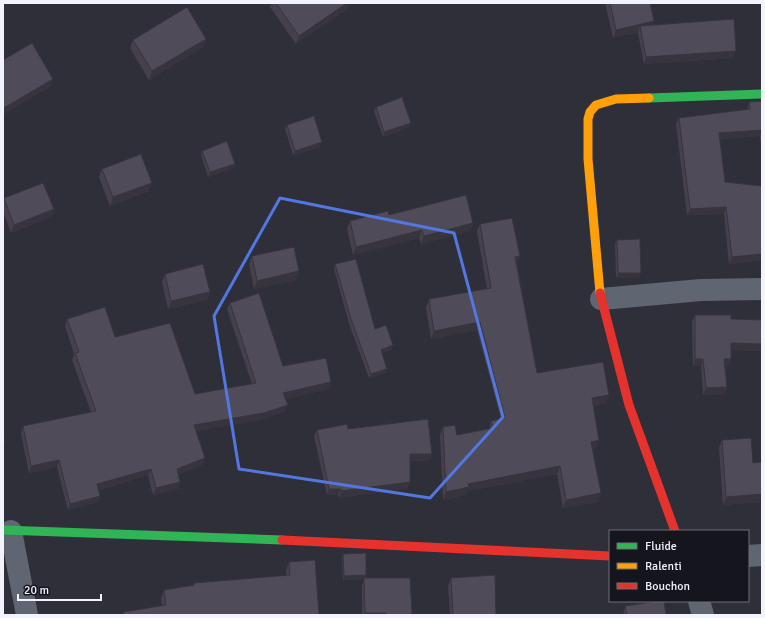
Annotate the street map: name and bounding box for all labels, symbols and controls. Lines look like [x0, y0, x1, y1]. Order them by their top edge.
legend [609, 530, 749, 602]
text: Fluide [645, 539, 677, 554]
text: Ralenti [645, 559, 682, 574]
scale bar [18, 576, 101, 602]
text: Bouchon [645, 579, 690, 594]
text: 20 m [24, 583, 49, 598]

